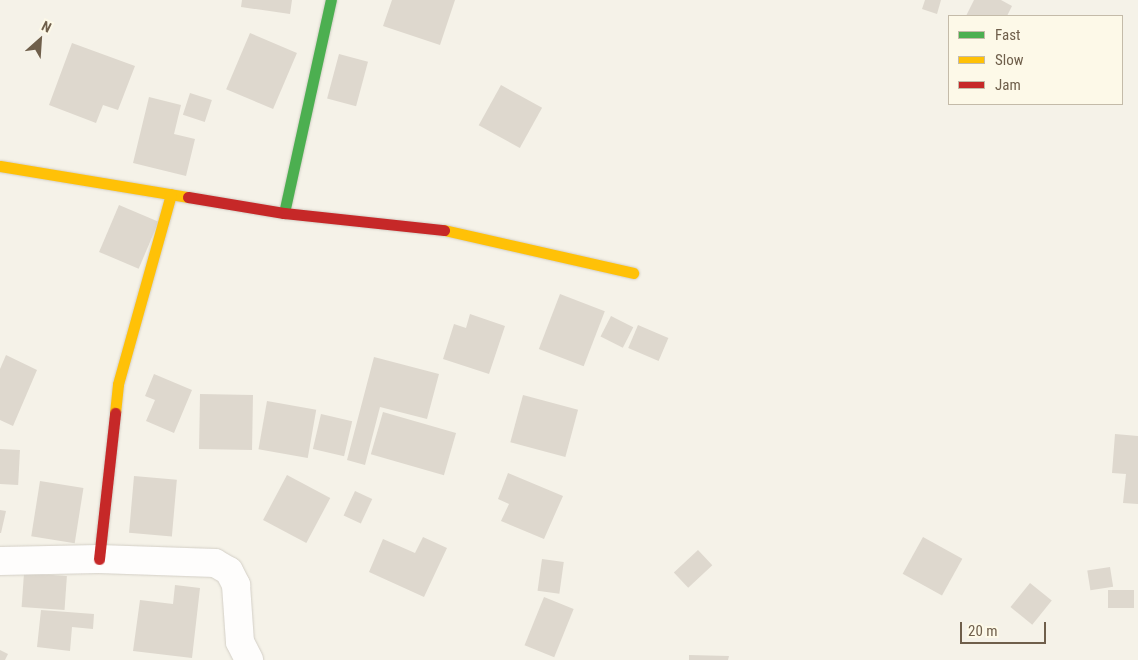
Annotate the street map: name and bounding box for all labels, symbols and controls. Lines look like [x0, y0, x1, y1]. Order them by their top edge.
north arrow [15, 15, 65, 65]
legend [948, 15, 1123, 105]
text: N [39, 17, 54, 36]
text: Fast [995, 26, 1020, 44]
text: Slow [995, 51, 1024, 69]
text: Jam [995, 76, 1021, 94]
scale bar [963, 612, 1049, 644]
text: 20 m [968, 622, 998, 640]

